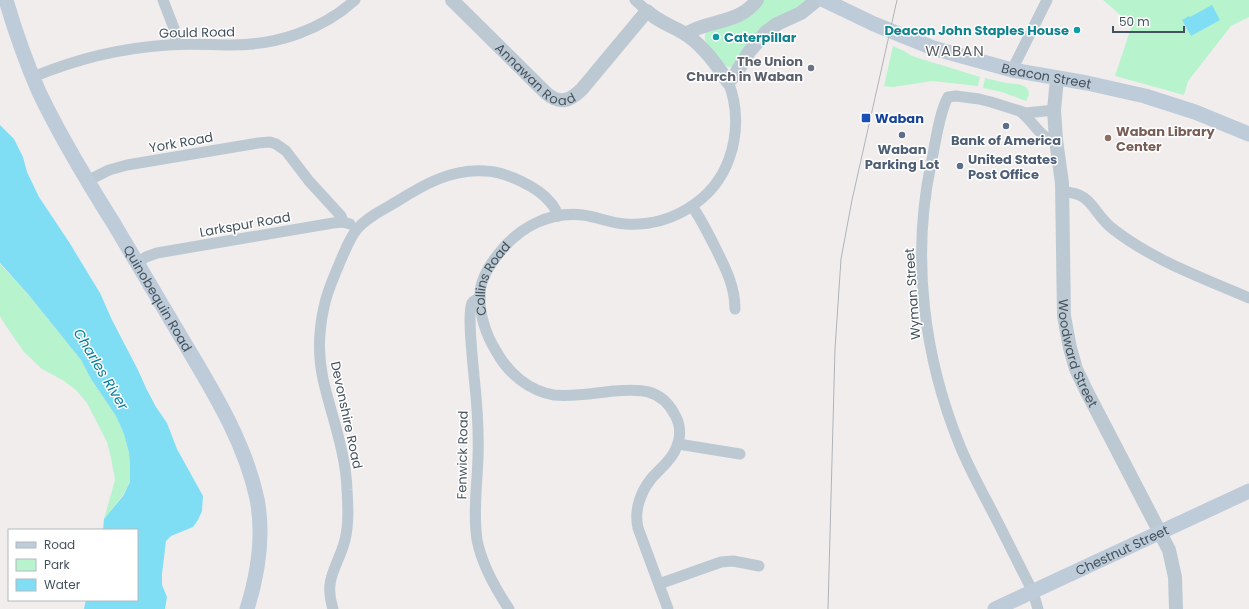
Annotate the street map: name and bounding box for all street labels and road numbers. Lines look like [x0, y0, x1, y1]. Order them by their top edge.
street label: Gould Road [159, 22, 235, 43]
street label: Annawan Road [491, 39, 579, 110]
street label: Beacon Street [999, 58, 1093, 94]
street label: York Road [148, 128, 215, 157]
street label: Larkspur Road [198, 207, 292, 242]
street label: Collins Road [471, 237, 515, 317]
street label: Quinobequin Road [118, 242, 197, 355]
street label: Wyman Street [900, 247, 925, 341]
street label: Woodward Street [1054, 299, 1102, 411]
street label: Devonshire Road [326, 359, 367, 471]
street label: Fenwick Road [452, 411, 473, 499]
street label: Chestnut Street [1072, 520, 1172, 580]

